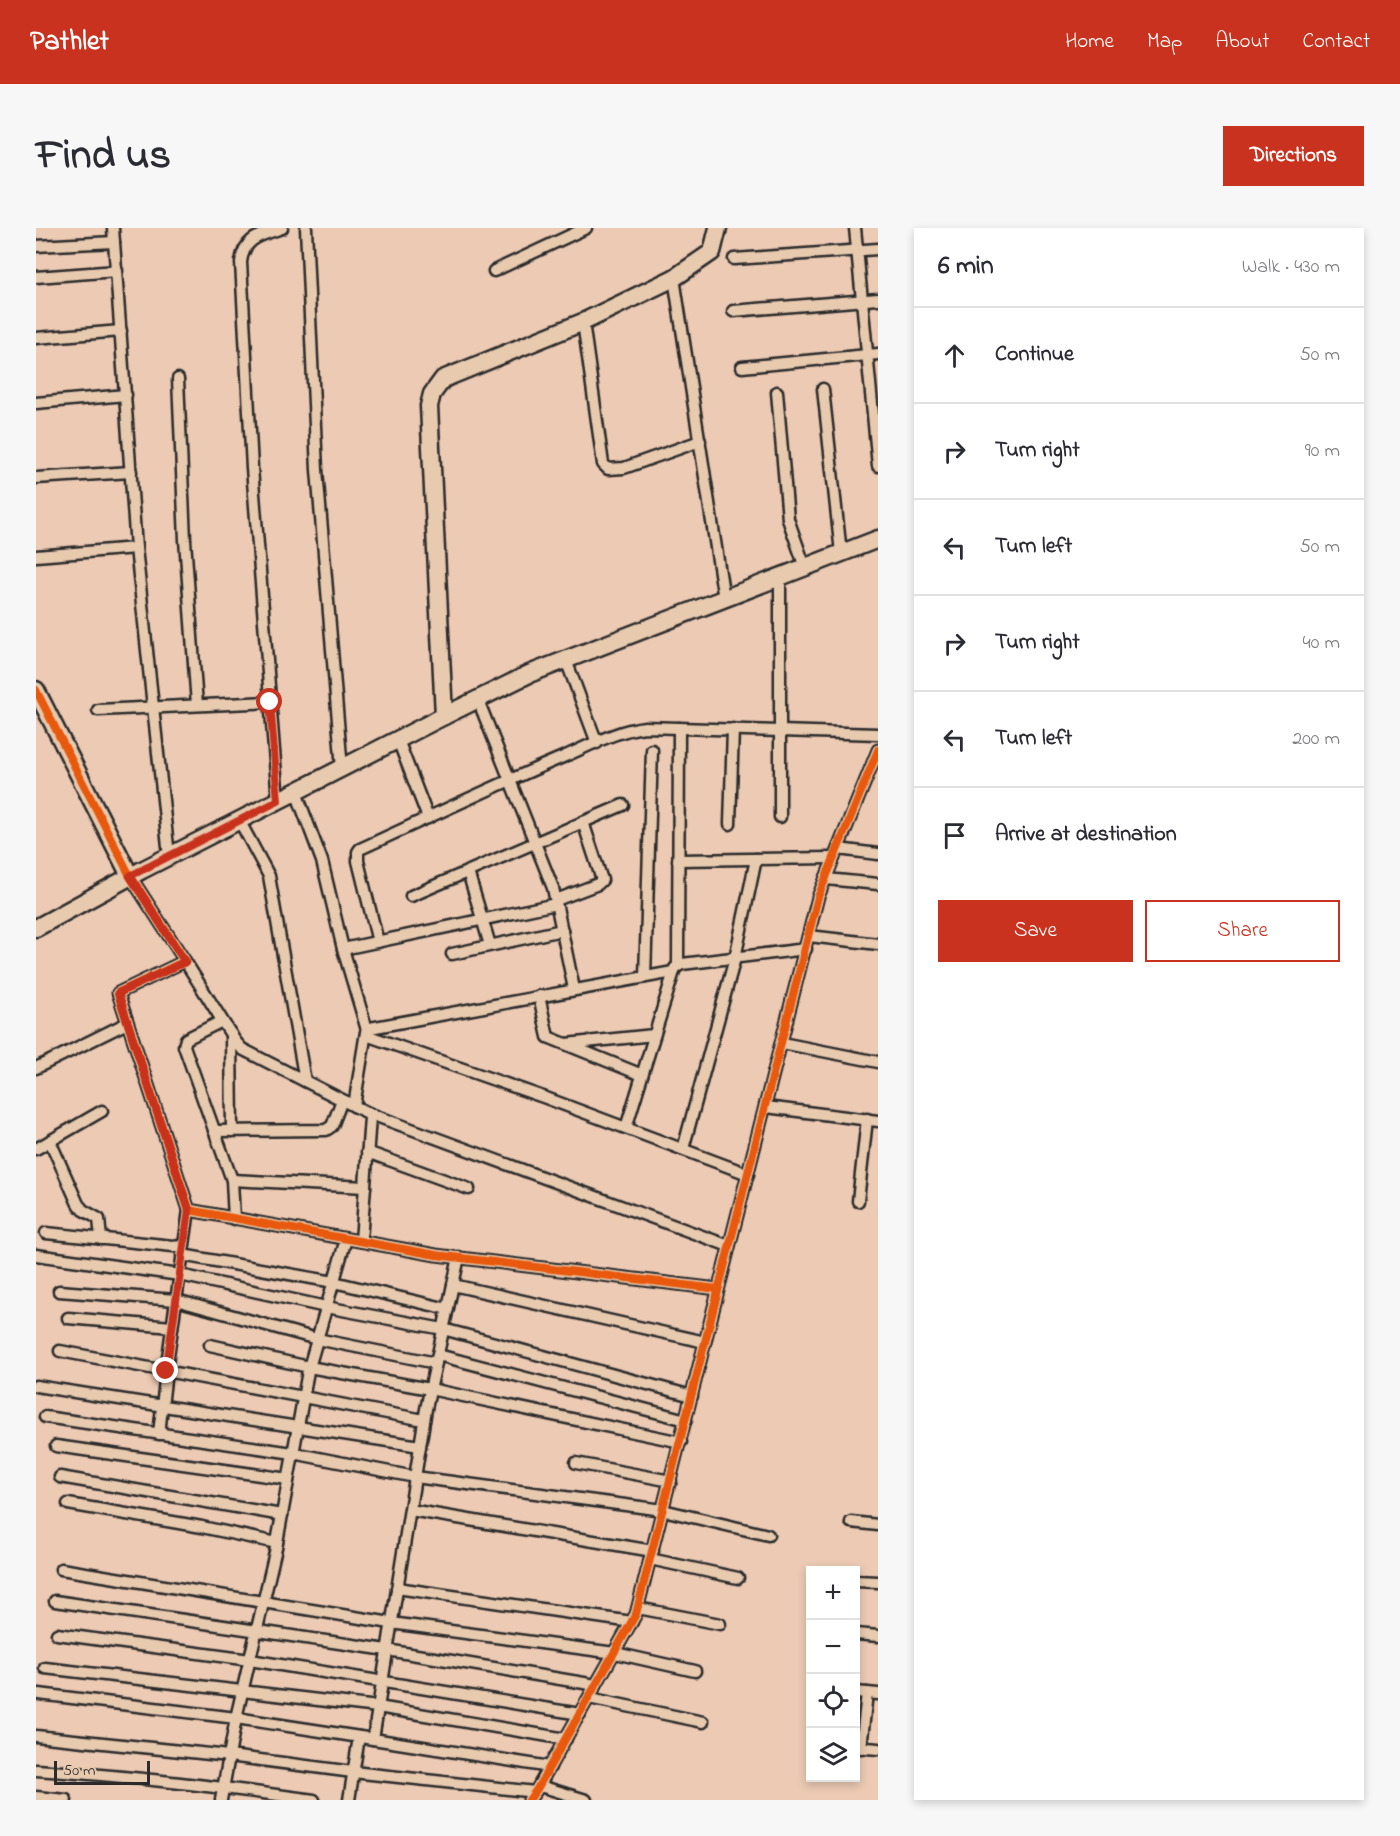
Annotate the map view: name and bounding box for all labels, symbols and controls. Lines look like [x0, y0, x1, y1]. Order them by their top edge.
text: Pathlet [30, 22, 109, 63]
text: Home [1065, 27, 1114, 57]
text: Map [1147, 27, 1182, 57]
text: About [1215, 27, 1269, 57]
text: Contact [1302, 27, 1370, 57]
text: Find us [36, 126, 171, 187]
button: Directions [1223, 126, 1364, 186]
text: 6 min [938, 248, 994, 286]
text: Walk · 430 m [1242, 253, 1340, 282]
icon: ahead [938, 339, 971, 372]
text: Continue [995, 339, 1074, 371]
text: 50 m [1299, 341, 1340, 370]
icon: right [938, 435, 971, 468]
text: Turn right [995, 435, 1080, 467]
text: 90 m [1305, 437, 1340, 466]
icon: left [938, 531, 971, 564]
text: Turn left [995, 531, 1072, 563]
text: 50 m [1299, 533, 1340, 562]
icon: right [938, 627, 971, 660]
text: Turn right [995, 627, 1080, 659]
text: 40 m [1303, 629, 1340, 658]
route start [256, 688, 282, 714]
icon: left [938, 723, 971, 756]
text: Turn left [995, 723, 1072, 755]
text: 200 m [1292, 725, 1340, 754]
icon: arrive [938, 819, 971, 852]
text: Arrive at destination [995, 819, 1177, 851]
button: Save [938, 900, 1133, 962]
button: Share [1145, 900, 1340, 962]
route end [152, 1357, 178, 1383]
map controls [806, 1566, 860, 1782]
button: + [806, 1566, 860, 1620]
button: − [806, 1620, 860, 1674]
button: locate [806, 1674, 860, 1728]
button: layers [806, 1728, 860, 1782]
scale bar [54, 1758, 150, 1786]
text: 50 m [63, 1759, 95, 1783]

